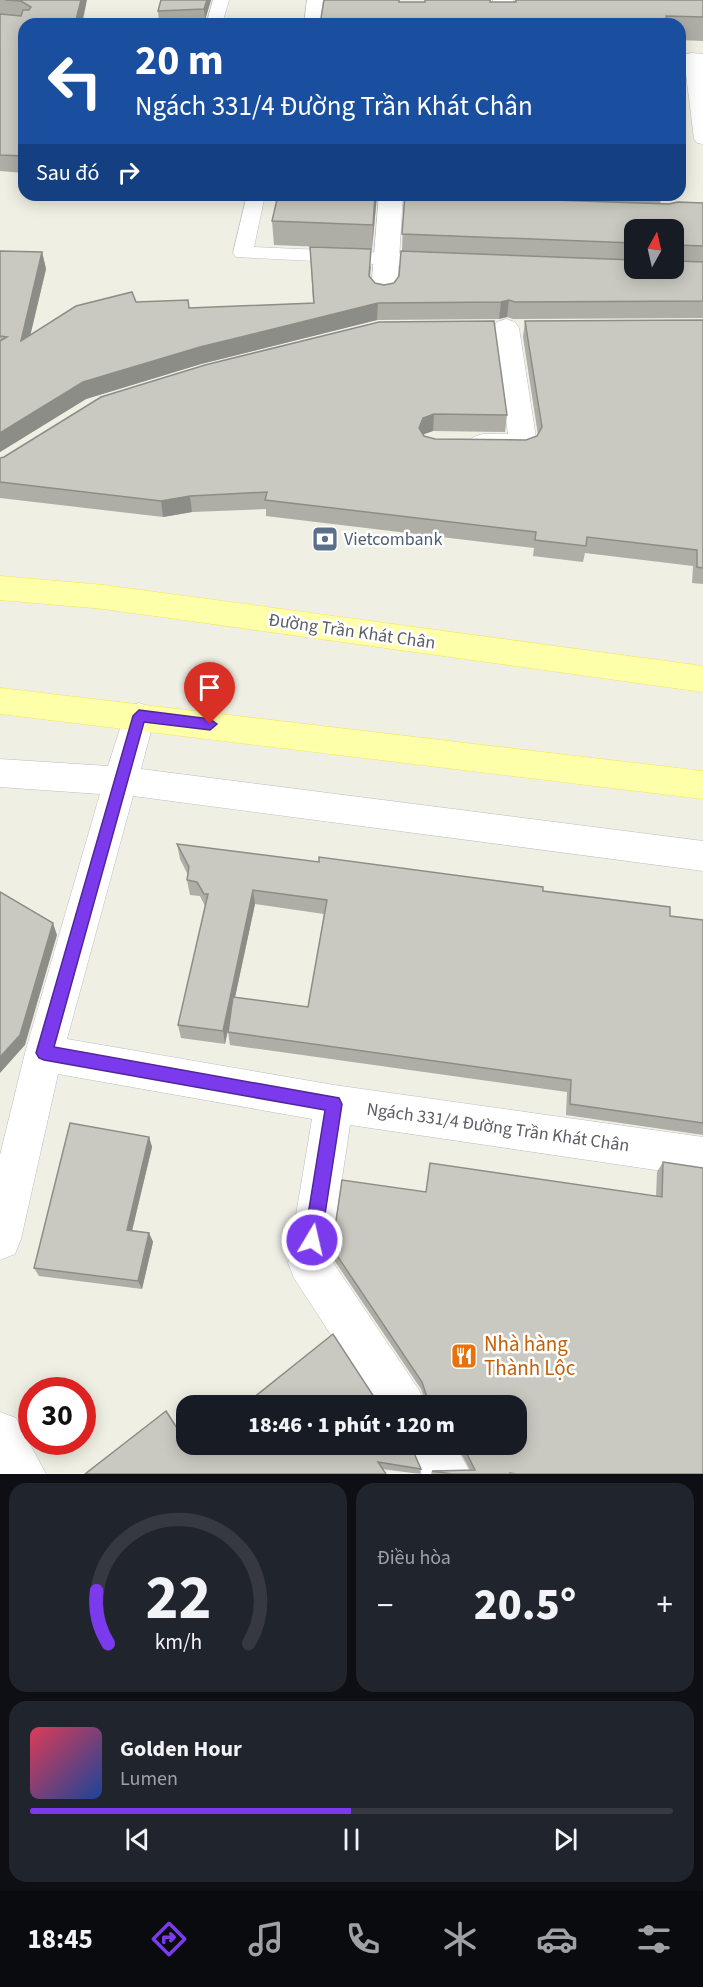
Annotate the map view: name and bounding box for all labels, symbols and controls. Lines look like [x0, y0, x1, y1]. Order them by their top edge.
text: 20 m [135, 31, 224, 91]
icon: left [36, 42, 114, 120]
text: Ngách 331/4 Đường Trần Khát Chân [135, 87, 533, 126]
icon: right [112, 156, 145, 189]
text: Sau đó [36, 157, 100, 189]
north arrow [624, 219, 684, 279]
map controls [624, 219, 684, 279]
bank icon: Vietcombank [310, 524, 340, 554]
place label: Vietcombank [344, 527, 442, 552]
street label: Đường Trần Khát Chân [267, 607, 437, 656]
pin [184, 662, 235, 724]
icon: arrive [193, 671, 226, 704]
street label: Ngách 331/4 Đường Trần Khát Chân [365, 1097, 631, 1158]
position arrow [280, 1208, 344, 1272]
place label: Nhà hàng Thành Lộc [484, 1329, 576, 1383]
restaurant icon: Nhà hàng Thành Lộc [449, 1341, 479, 1371]
speed limit sign: 30 [18, 1377, 96, 1455]
text: 18:46 · 1 phút · 120 m [248, 1409, 455, 1441]
text: Điều hòa [377, 1544, 451, 1572]
text: 22 [145, 1554, 211, 1643]
text: 20.5° [474, 1573, 576, 1637]
text: − [377, 1582, 393, 1629]
text: + [657, 1582, 673, 1629]
text: km/h [154, 1628, 202, 1659]
text: Golden Hour [120, 1733, 242, 1765]
text: Lumen [120, 1765, 178, 1793]
icon: previous [121, 1823, 154, 1856]
icon: pause [335, 1823, 368, 1856]
icon: next [549, 1823, 582, 1856]
icon: directions [148, 1918, 190, 1960]
icon: music [245, 1918, 287, 1960]
icon: phone [342, 1918, 384, 1960]
icon: climate [439, 1918, 481, 1960]
icon: car [536, 1918, 578, 1960]
icon: filters [633, 1918, 675, 1960]
text: 18:45 [28, 1920, 93, 1959]

